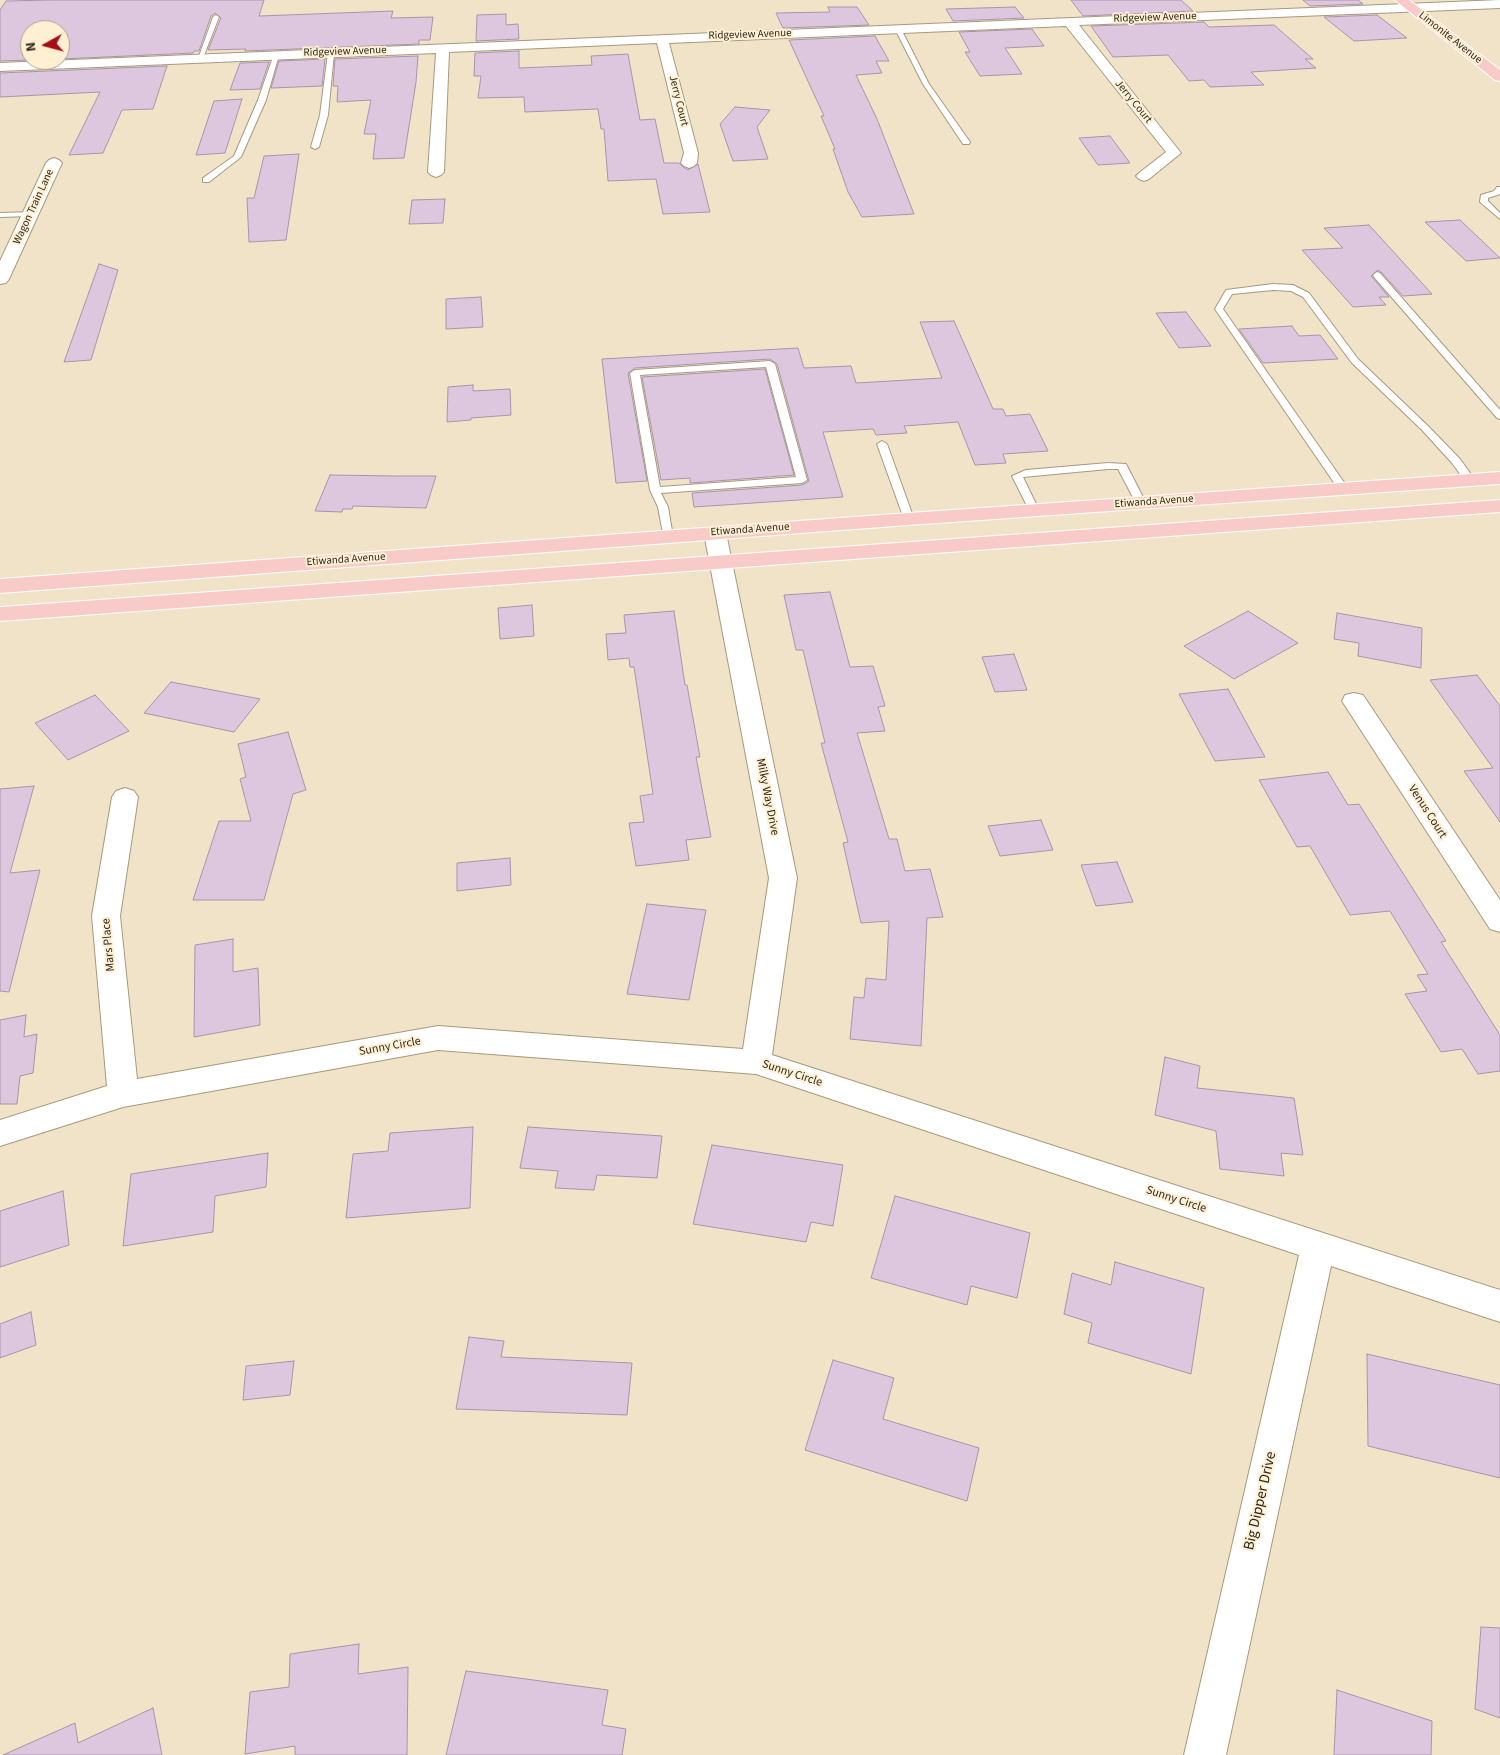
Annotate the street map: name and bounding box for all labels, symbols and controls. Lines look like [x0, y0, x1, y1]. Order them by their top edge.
street label: Limonite Avenue [1416, 9, 1484, 67]
street label: Ridgeview Avenue [1113, 10, 1197, 26]
north arrow [20, 20, 70, 70]
street label: Ridgeview Avenue [708, 27, 792, 43]
text: N [21, 41, 42, 53]
street label: Ridgeview Avenue [303, 44, 387, 60]
street label: Jerry Court [665, 74, 691, 128]
street label: Jerry Court [1112, 78, 1154, 126]
street label: Wagon Train Lane [11, 167, 57, 247]
street label: Etiwanda Avenue [1114, 493, 1194, 511]
street label: Etiwanda Avenue [710, 521, 790, 539]
street label: Etiwanda Avenue [306, 551, 386, 569]
street label: Milky Way Drive [752, 757, 782, 837]
street label: Venus Court [1404, 783, 1450, 841]
street label: Mars Place [100, 918, 118, 972]
street label: Sunny Circle [358, 1034, 422, 1060]
street label: Sunny Circle [760, 1058, 824, 1090]
street label: Sunny Circle [1144, 1184, 1208, 1216]
street label: Big Dipper Drive [1241, 1450, 1281, 1552]

